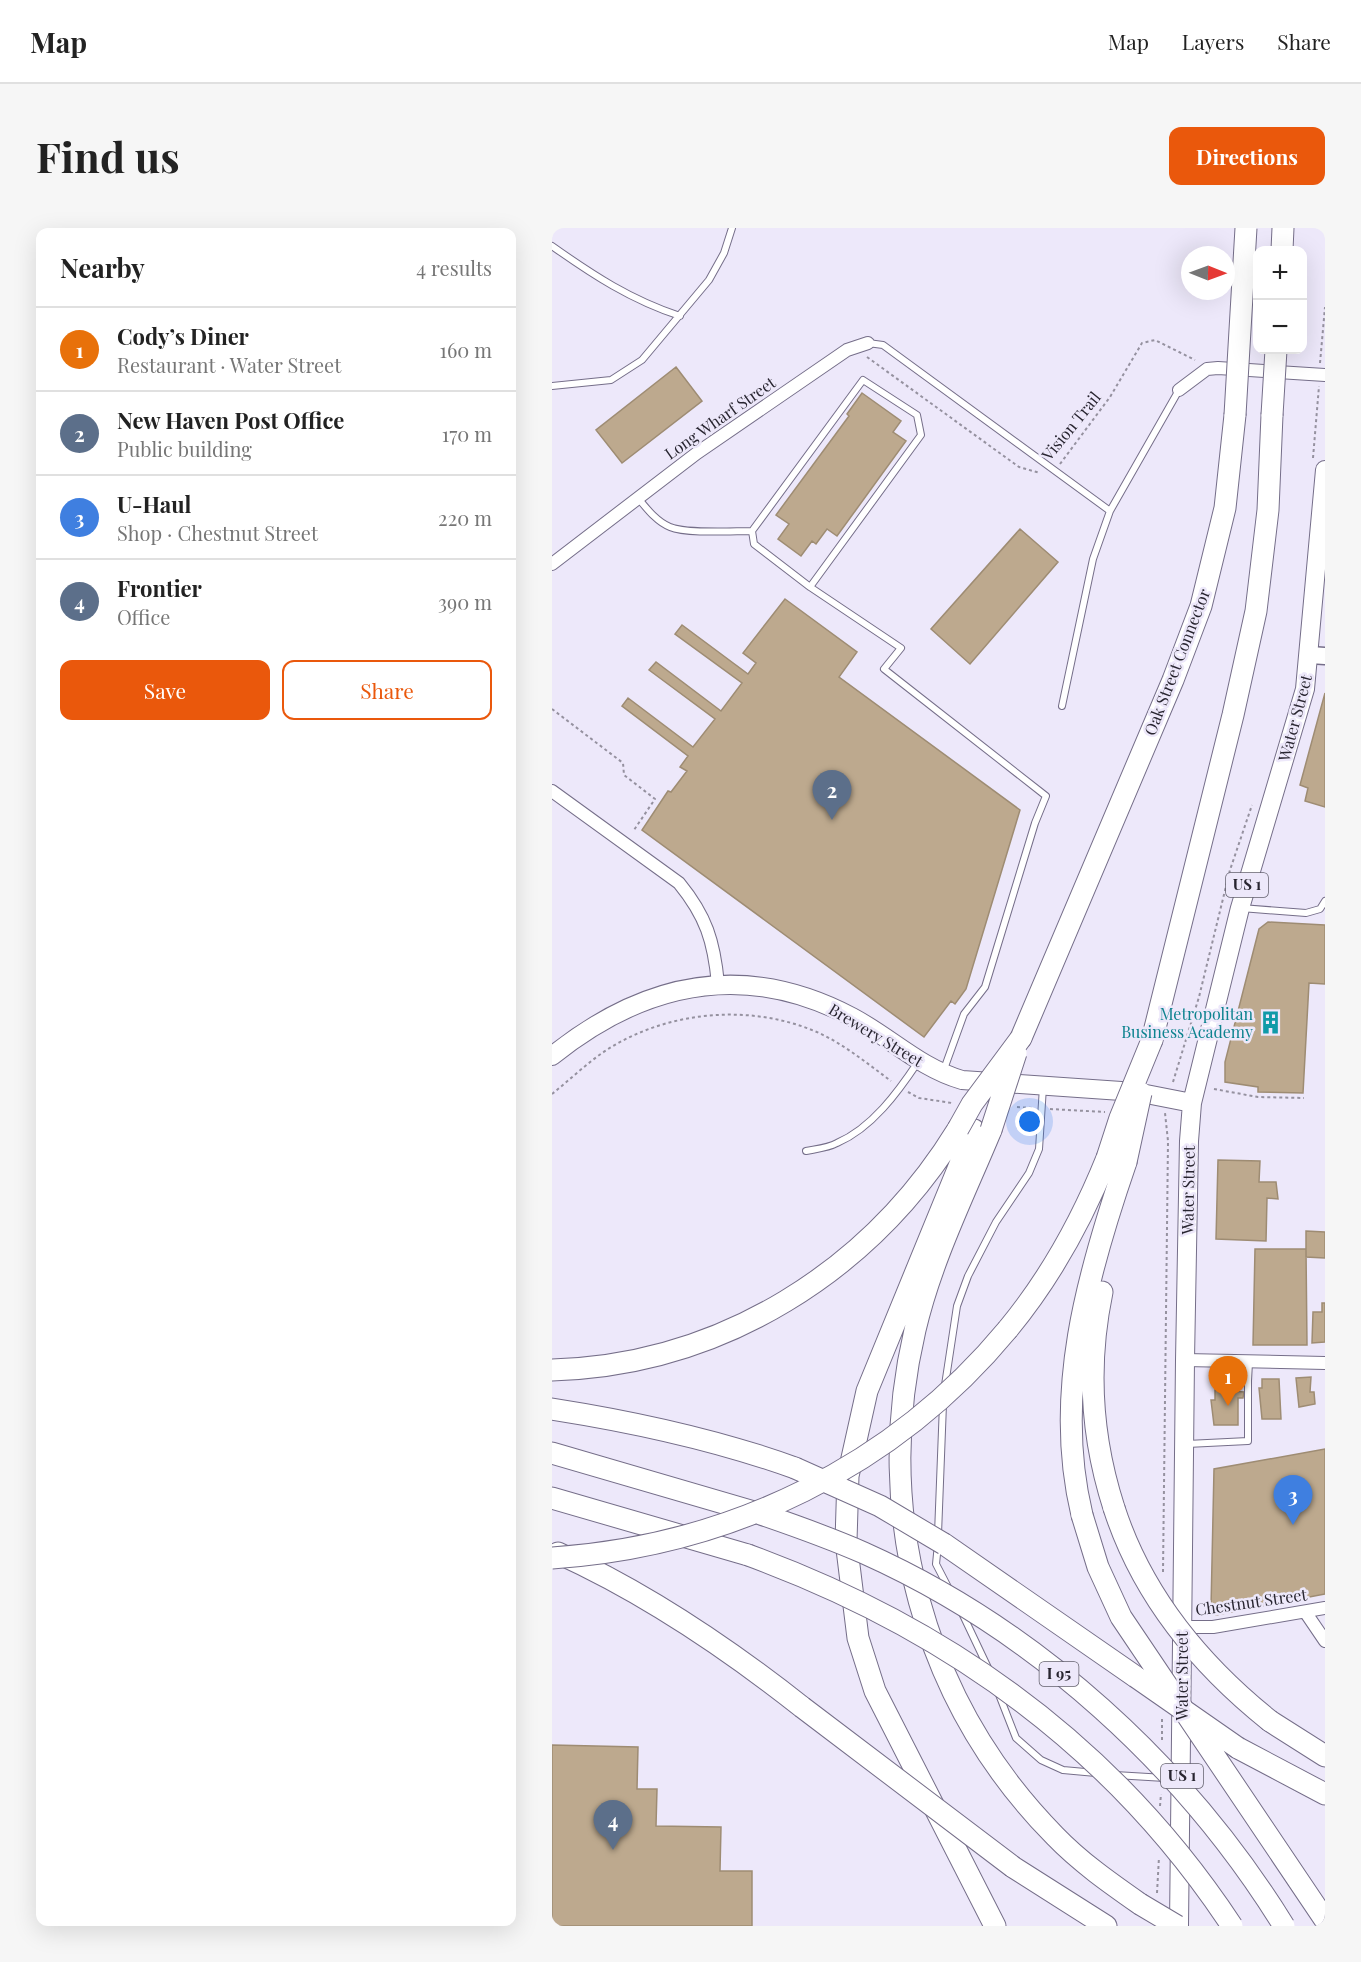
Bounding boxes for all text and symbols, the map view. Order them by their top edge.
text: Map [30,23,87,60]
text: Map [1108,27,1149,55]
text: Layers [1182,27,1244,55]
text: Share [1277,27,1331,55]
button: Directions [1169,127,1325,185]
text: Find us [36,128,180,184]
north arrow [1181,246,1235,300]
map controls [1253,246,1307,354]
button: + [1253,246,1307,300]
text: Nearby [60,250,145,285]
text: 4 results [416,254,492,281]
button: − [1253,300,1307,354]
text: Cody’s Diner [117,321,249,351]
text: 1 [76,336,83,363]
text: 160 m [440,336,492,363]
text: Restaurant · Water Street [117,351,341,378]
street label: Long Wharf Street [660,371,779,464]
street label: Vision Trail [1036,387,1105,465]
text: New Haven Post Office [117,405,344,435]
text: 2 [74,420,85,447]
text: 170 m [442,420,492,447]
text: Public building [117,435,252,462]
text: U-Haul [117,489,191,519]
text: 3 [75,504,84,531]
text: 220 m [438,504,492,531]
text: Shop · Chestnut Street [117,519,318,546]
text: Frontier [117,573,202,603]
street label: Oak Street Connector [1139,586,1214,738]
text: 4 [74,588,85,615]
text: 390 m [438,588,492,615]
text: Office [117,603,170,630]
button: Save [60,660,270,720]
button: Share [282,660,492,720]
street label: Water Street [1273,672,1316,765]
pin: 2 [812,770,852,820]
road number: US 1 [1226,873,1268,897]
street label: Brewery Street [825,998,928,1071]
place label: Metropolitan Business Academy [1121,1003,1253,1042]
building icon: Metropolitan Business Academy [1258,1010,1284,1036]
your location [1015,1107,1044,1136]
street label: Water Street [1176,1145,1199,1236]
pin: 1 [1208,1356,1248,1406]
pin: 3 [1274,1476,1312,1525]
street label: Chestnut Street [1194,1583,1308,1620]
street label: Water Street [1171,1631,1192,1722]
road number: I 95 [1040,1662,1078,1686]
road number: US 1 [1161,1764,1203,1788]
pin: 4 [594,1800,632,1850]

